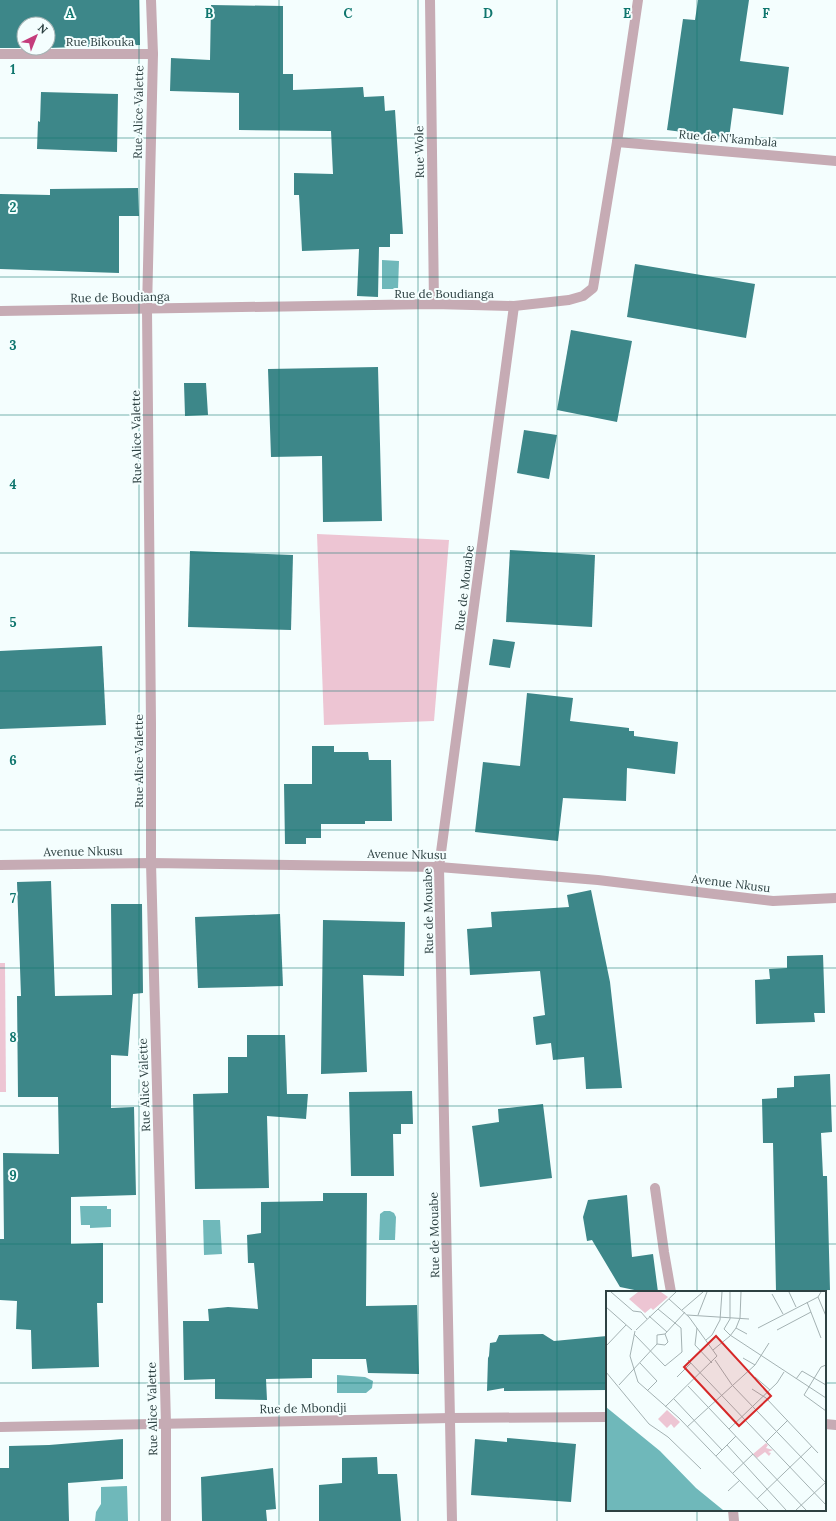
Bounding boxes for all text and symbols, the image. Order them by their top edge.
text: A [66,5,75,22]
text: B [205,5,214,22]
text: C [344,5,353,22]
text: D [483,5,493,22]
text: E [623,5,631,22]
text: F [762,5,770,22]
north arrow [16,16,56,56]
text: N [35,21,51,37]
street label: Rue Bikouka [66,34,134,49]
text: 1 [10,61,16,78]
street label: Rue Alice Valette [130,64,146,159]
street label: Rue Wole [411,125,427,178]
street label: Rue de N'kambala [678,126,778,150]
text: 2 [10,199,17,216]
street label: Rue de Boudianga [394,286,494,301]
street label: Rue de Boudianga [70,289,170,305]
text: 3 [9,337,17,354]
street label: Rue Alice Valette [128,389,144,484]
text: 4 [9,476,17,493]
street label: Rue de Mouabe [451,544,477,632]
text: 5 [9,614,17,631]
street label: Rue Alice Valette [131,714,146,808]
text: 6 [9,752,17,769]
street label: Avenue Nkusu [42,843,123,859]
street label: Avenue Nkusu [366,846,447,862]
street label: Rue de Mouabe [420,867,436,954]
street label: Avenue Nkusu [690,871,771,895]
text: 7 [10,890,16,907]
text: 8 [9,1029,17,1046]
street label: Rue Alice Valette [135,1037,153,1132]
text: 9 [9,1167,17,1184]
street label: Rue de Mouabe [426,1191,442,1278]
inset map [606,1291,826,1511]
street label: Rue Alice Valette [144,1361,160,1456]
street label: Rue de Mbondji [259,1400,347,1416]

